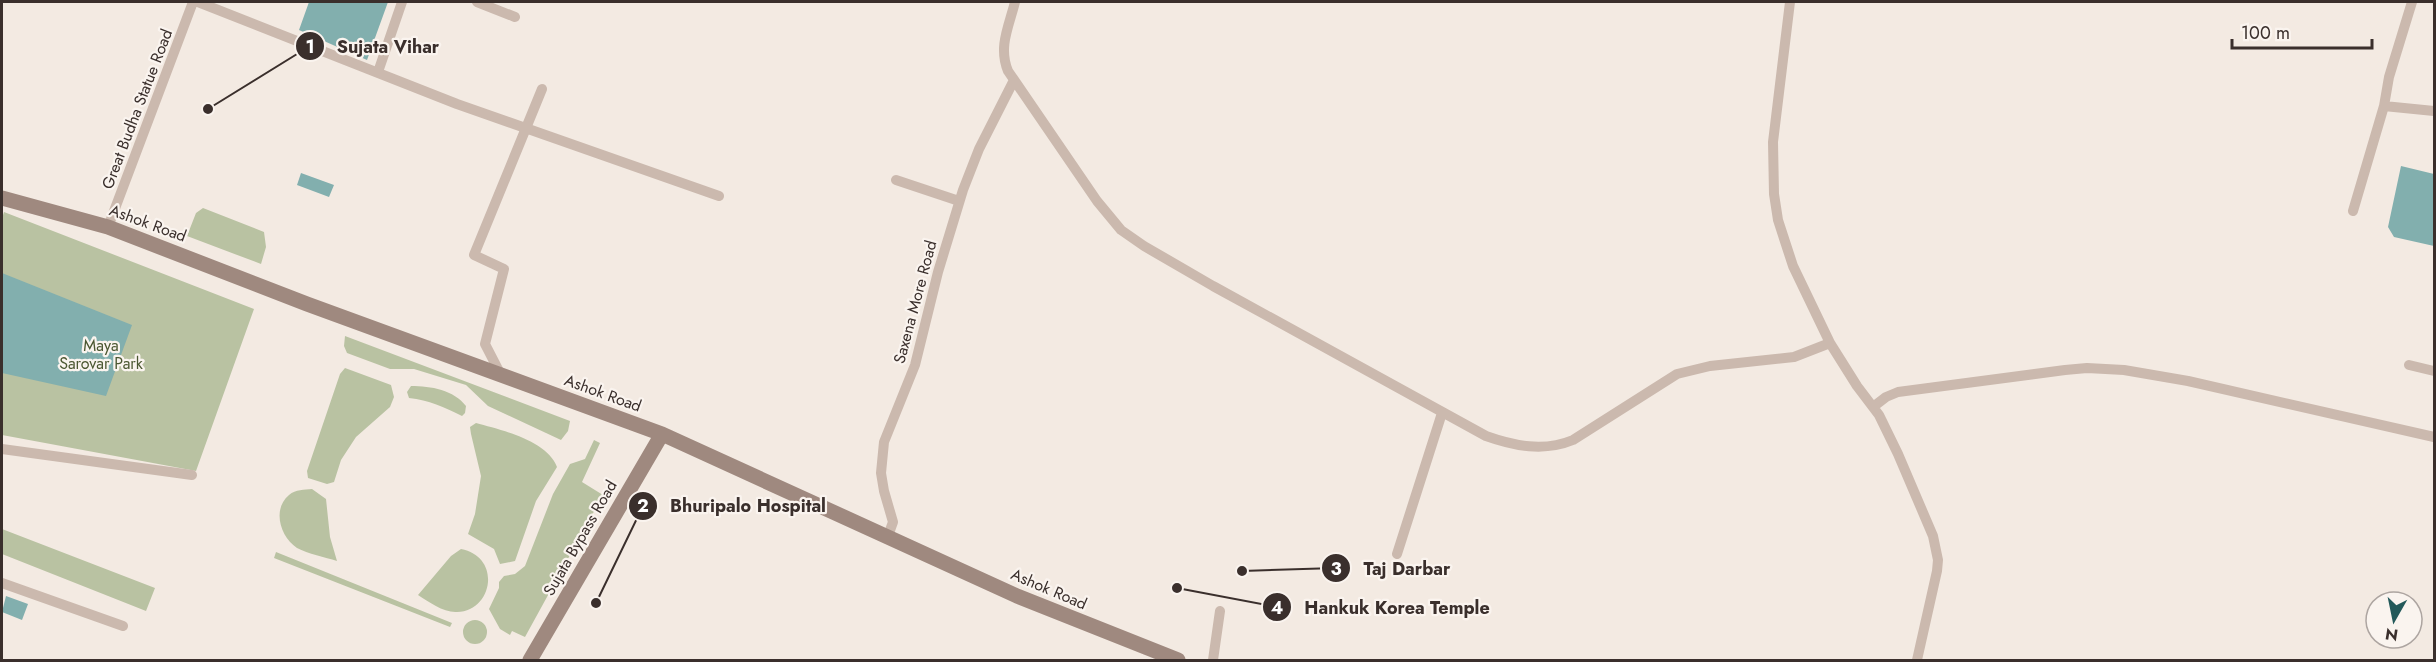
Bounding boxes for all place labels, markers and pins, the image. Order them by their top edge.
callout: Sujata Vihar [295,28,451,64]
callout: Bhuripalo Hospital [628,488,838,524]
callout: Taj Darbar [1321,550,1462,586]
callout: Hankuk Korea Temple [1262,589,1501,625]

